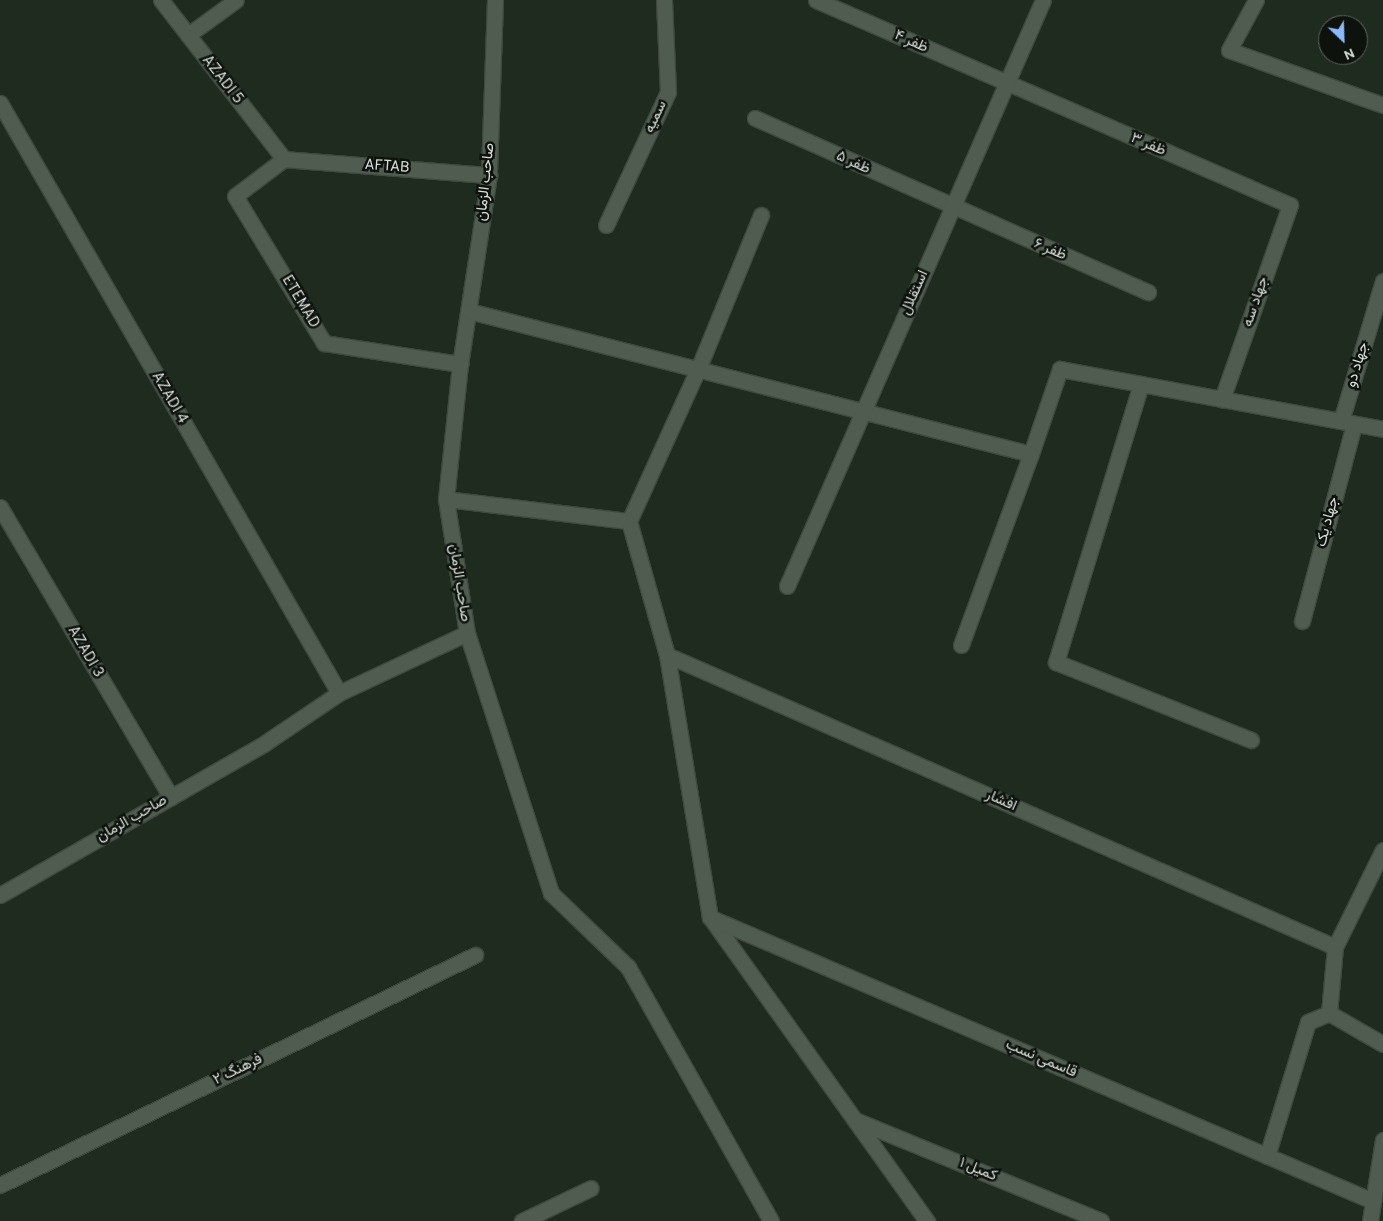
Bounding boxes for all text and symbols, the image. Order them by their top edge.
north arrow [1318,15,1368,65]
street label: ظفر ۴ [891,27,931,57]
text: N [1341,43,1357,63]
street label: AZADI 5 [197,52,247,108]
street label: سمیه [641,98,671,136]
street label: ظفر ۳ [1128,130,1168,160]
street label: صاحب الزمان [473,142,499,222]
street label: ظفر ۵ [833,147,873,179]
street label: AFTAB [364,156,410,178]
street label: ظفر ۶ [1031,235,1069,265]
street label: استقلال [897,268,933,318]
street label: ETEMAD [277,272,323,332]
street label: جهاد سه [1239,275,1273,329]
street label: جهاد دو [1343,340,1373,390]
street label: AZADI 4 [147,369,191,427]
street label: جهاد یک [1313,495,1343,549]
street label: صاحب الزمان [444,543,474,623]
street label: AZADI 3 [63,623,107,681]
street label: افشار [983,786,1019,816]
street label: صاحب الزمان [94,792,170,846]
street label: قاسمی نسب [1003,1036,1079,1082]
street label: فرهنگ ۲ [210,1050,266,1090]
street label: کمیل ۱ [956,1154,1000,1186]

